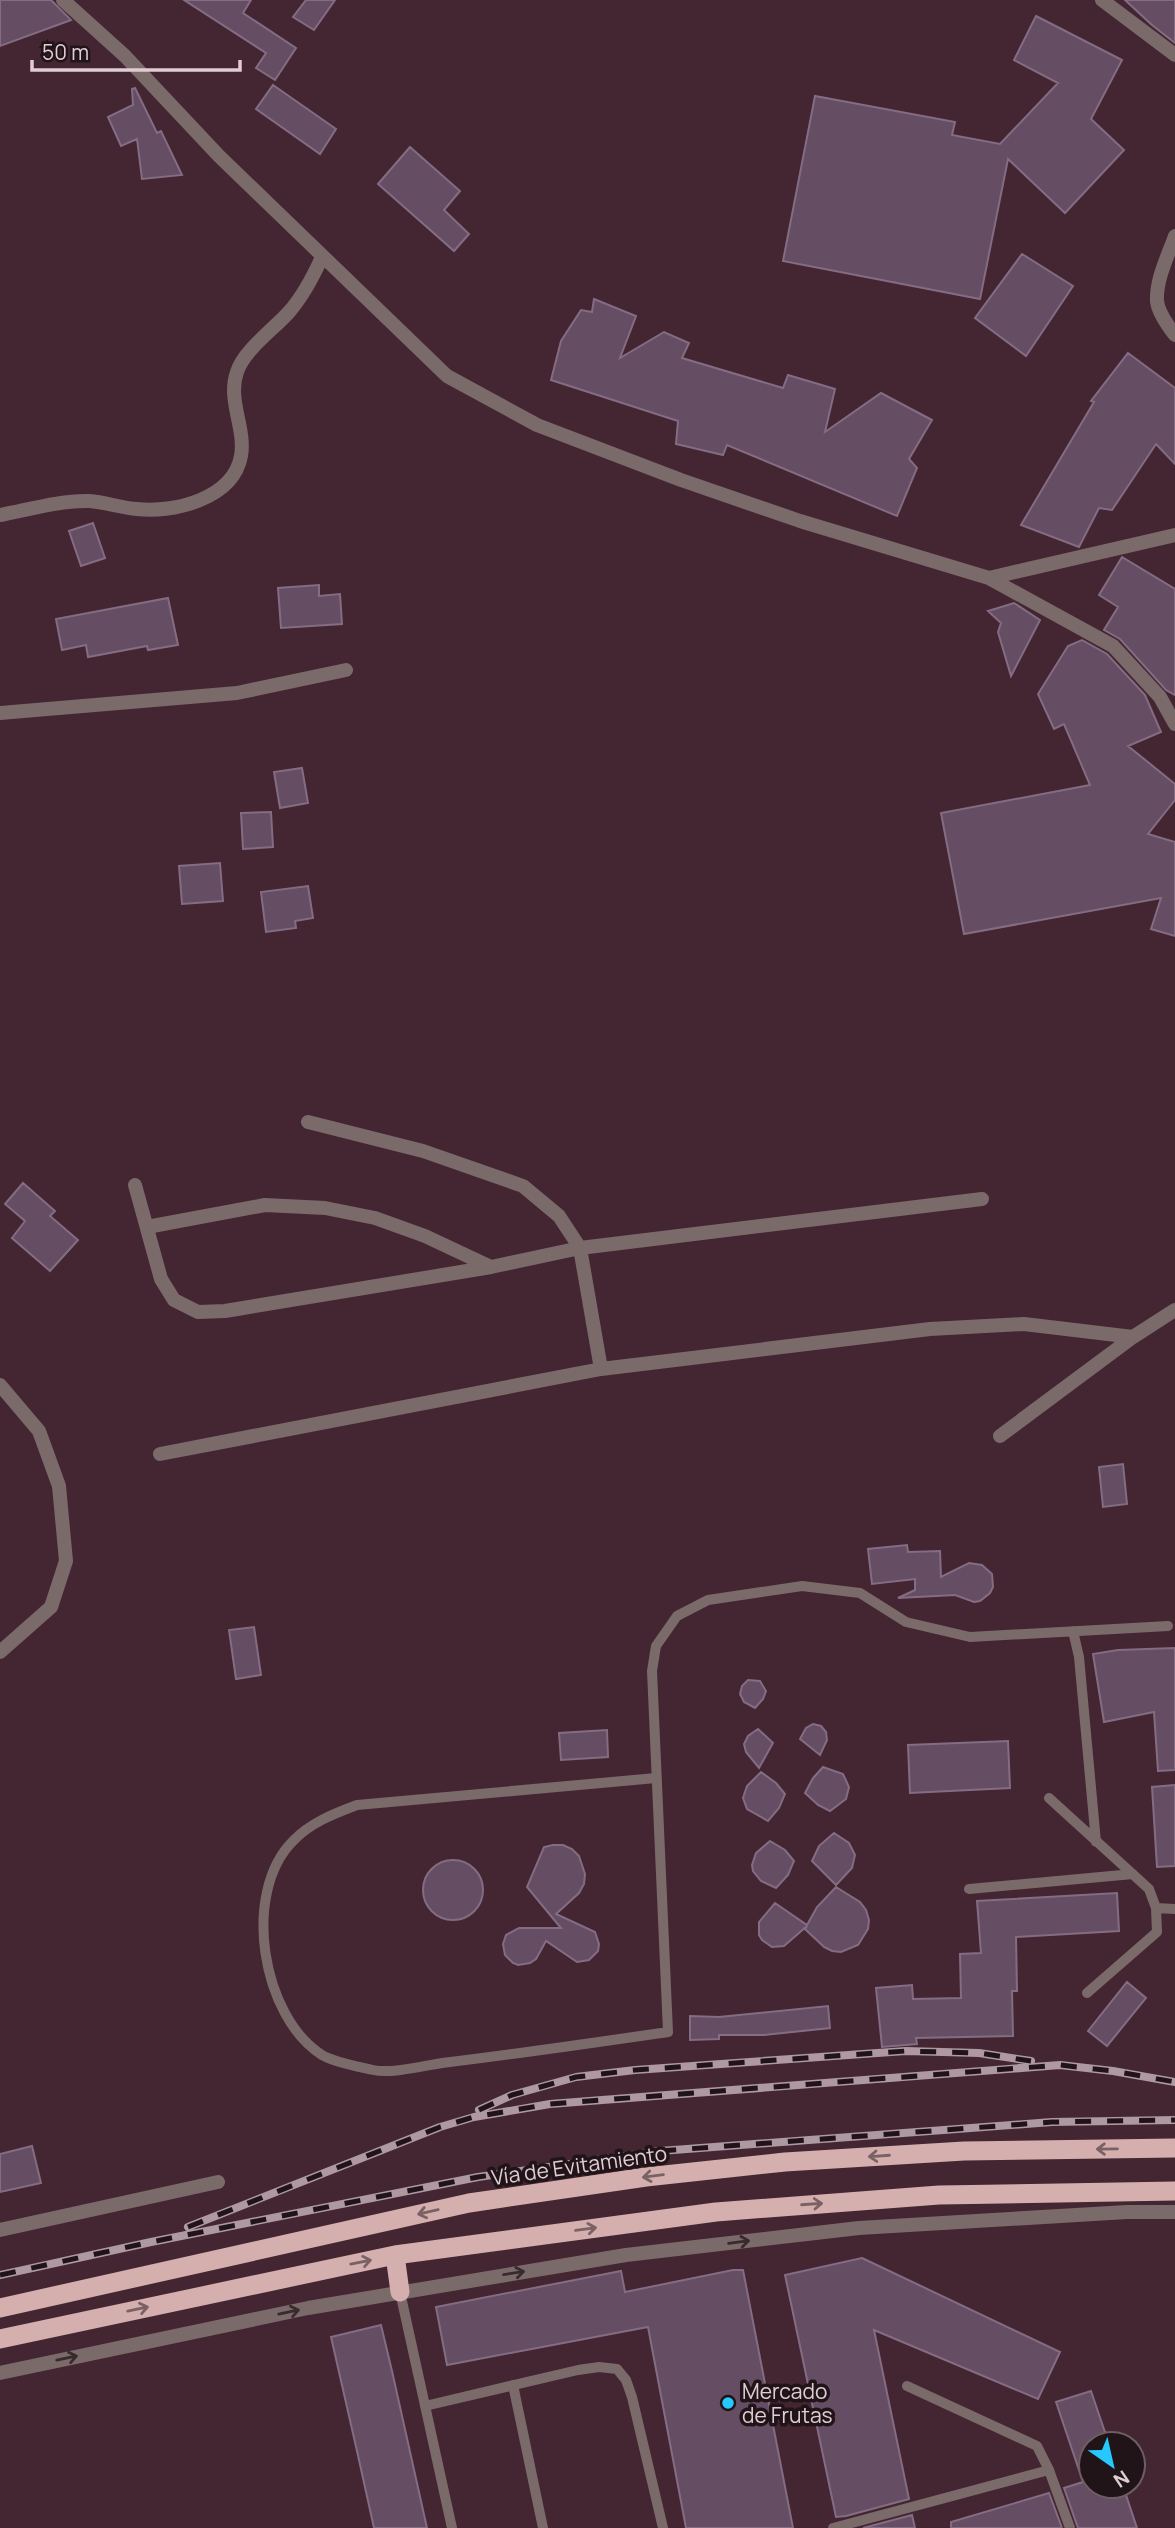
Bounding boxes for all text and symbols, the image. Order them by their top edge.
scale bar [32,28,240,72]
text: 50 m [42,38,89,66]
street label: Vía de Evitamiento [489,2139,669,2191]
one-way arrow [1096,2142,1119,2156]
one-way arrow [869,2150,891,2163]
one-way arrow [642,2170,665,2183]
one-way arrow [800,2198,823,2211]
one-way arrow [417,2206,440,2220]
one-way arrow [574,2223,597,2236]
one-way arrow [727,2235,750,2248]
one-way arrow [349,2255,372,2269]
one-way arrow [502,2266,525,2279]
one-way arrow [127,2301,149,2314]
one-way arrow [277,2304,300,2318]
one-way arrow [55,2351,78,2365]
place label: Mercado de Frutas [742,2377,833,2429]
marker: Mercado de Frutas [720,2395,736,2411]
north arrow [1077,2430,1147,2500]
text: N [1109,2464,1134,2494]

